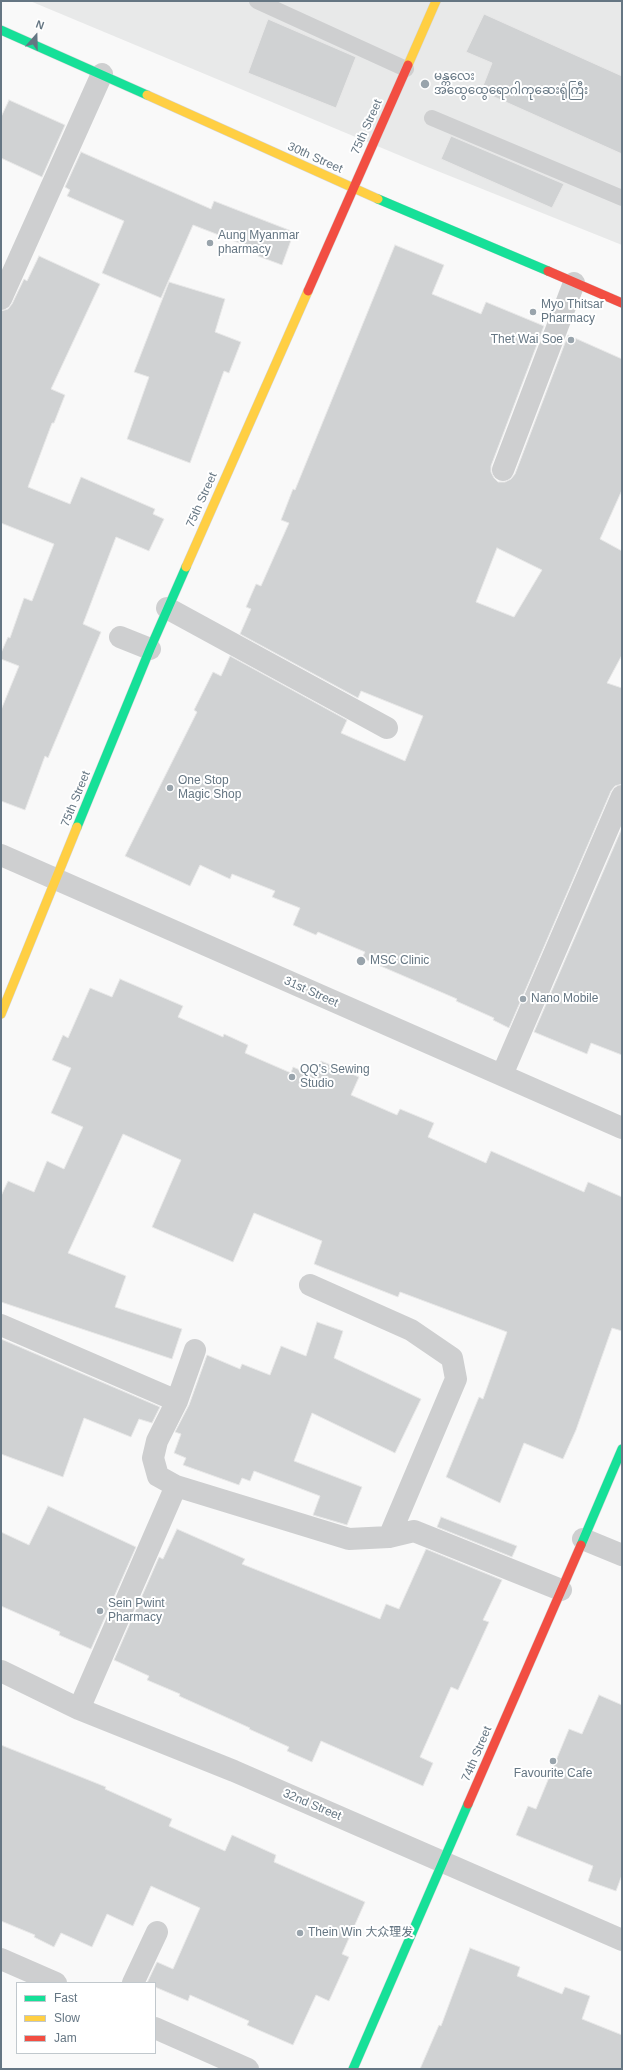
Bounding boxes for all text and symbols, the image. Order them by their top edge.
north arrow [16,16,56,56]
text: N [34,18,46,32]
place label: မန္တလေး အထွေထွေရောဂါကုဆေးရုံကြီး [434,70,588,98]
marker: မန္တလေး အထွေထွေရောဂါကုဆေးရုံကြီး [419,78,431,90]
street label: 75th Street [348,97,386,157]
street label: 30th Street [285,139,345,177]
place label: Aung Myanmar pharmacy [218,229,299,257]
marker: Aung Myanmar pharmacy [205,238,215,248]
place label: Myo Thitsar Pharmacy [541,298,604,326]
marker: Myo Thitsar Pharmacy [528,307,538,317]
place label: Thet Wai Soe [491,333,563,347]
marker: Thet Wai Soe [566,335,576,345]
street label: 75th Street [183,470,221,530]
street label: 75th Street [58,769,94,829]
place label: One Stop Magic Shop [178,774,241,802]
marker: One Stop Magic Shop [165,783,175,793]
place label: MSC Clinic [370,954,429,968]
marker: MSC Clinic [355,955,367,967]
street label: 31st Street [282,974,340,1010]
place label: Nano Mobile [531,992,598,1006]
marker: Nano Mobile [518,994,528,1004]
place label: QQ's Sewing Studio [300,1063,370,1091]
marker: QQ's Sewing Studio [287,1072,297,1082]
place label: Sein Pwint Pharmacy [108,1597,165,1625]
marker: Sein Pwint Pharmacy [95,1606,105,1616]
street label: 74th Street [459,1724,495,1784]
marker: Favourite Cafe [548,1756,558,1766]
place label: Favourite Cafe [514,1767,592,1781]
street label: 32nd Street [281,1786,343,1824]
place label: Thein Win 大众理发 [308,1926,413,1940]
marker: Thein Win 大众理发 [295,1928,305,1938]
legend [16,1982,156,2054]
text: Fast [54,1991,77,2005]
text: Slow [54,2011,80,2025]
text: Jam [54,2031,77,2045]

